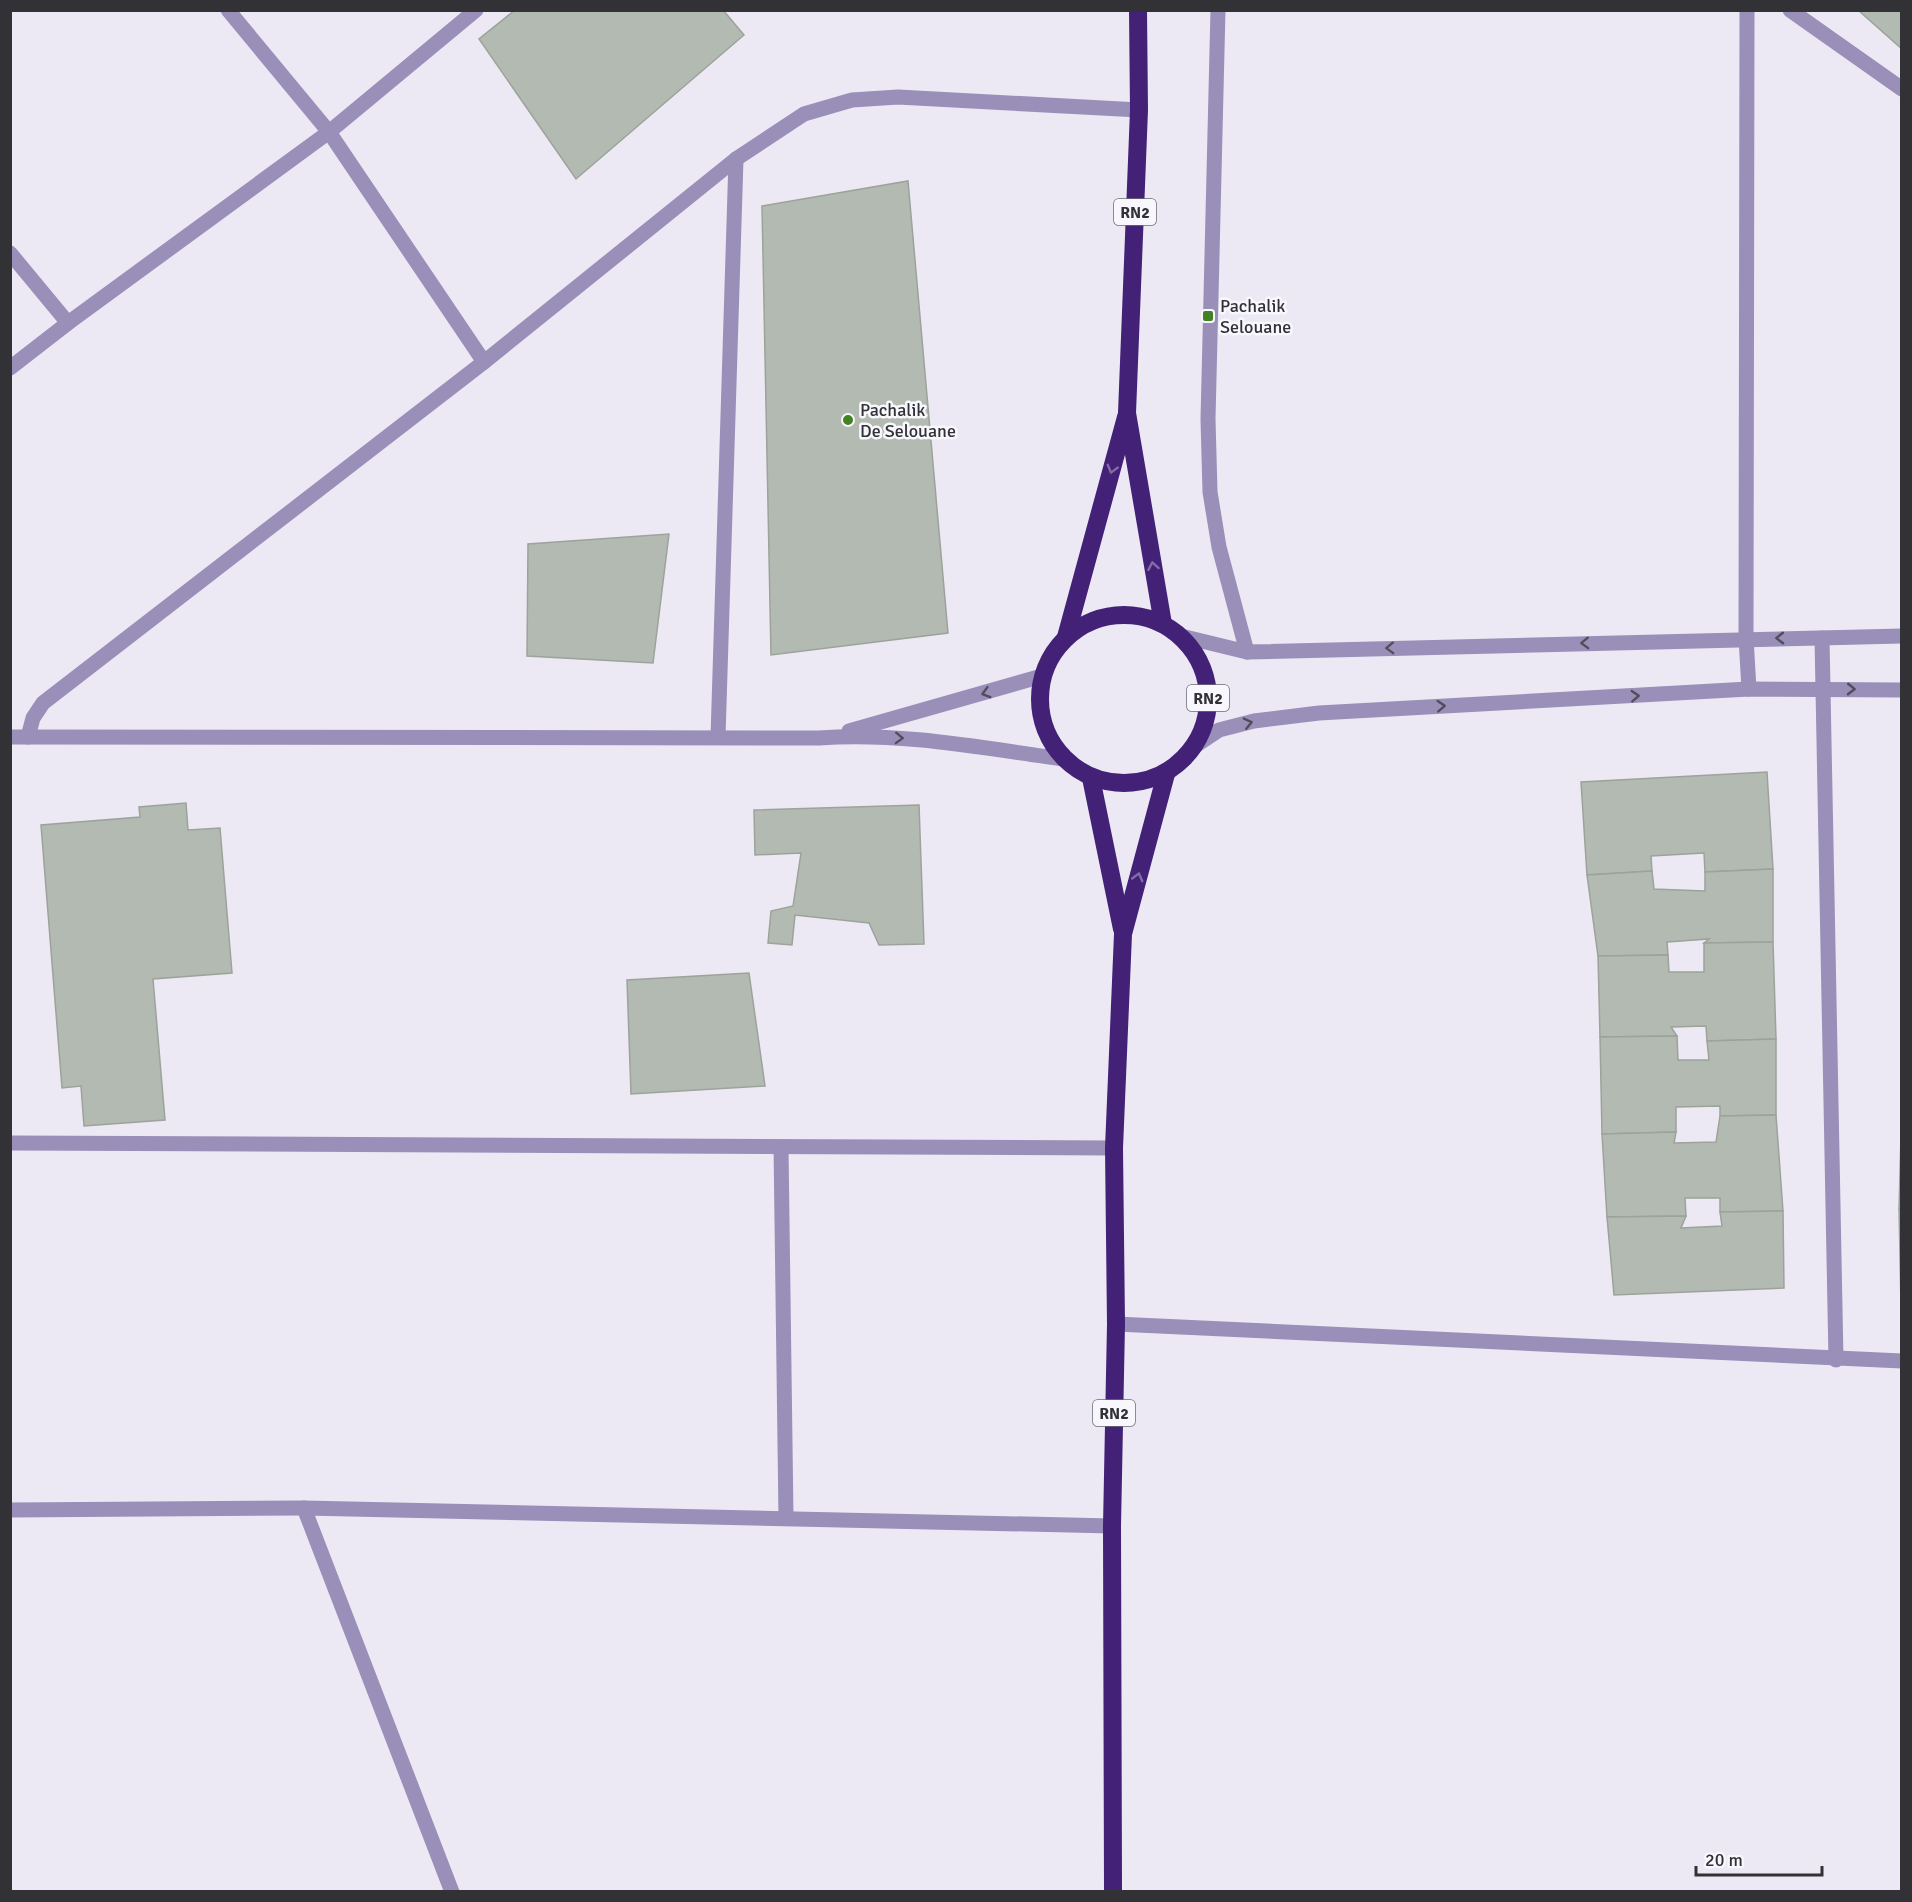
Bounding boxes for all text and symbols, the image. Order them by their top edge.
road number: RN2 [1114,199,1156,225]
place label: Pachalik Selouane [1220,295,1291,338]
marker: Pachalik Selouane [1201,309,1215,323]
place label: Pachalik De Selouane [860,399,956,442]
marker: Pachalik De Selouane [841,413,855,427]
one-way arrow [1107,463,1119,474]
one-way arrow [1147,562,1160,572]
one-way arrow [1776,632,1785,644]
one-way arrow [1581,636,1590,649]
one-way arrow [1386,642,1395,654]
one-way arrow [1847,683,1856,696]
road number: RN2 [1187,685,1229,711]
one-way arrow [981,686,992,698]
one-way arrow [1631,689,1640,702]
one-way arrow [1436,700,1445,713]
one-way arrow [1243,717,1253,730]
one-way arrow [894,731,903,744]
one-way arrow [1131,872,1144,882]
road number: RN2 [1093,1400,1135,1426]
scale bar [1696,1839,1822,1877]
text: 20 m [1705,1849,1743,1871]

